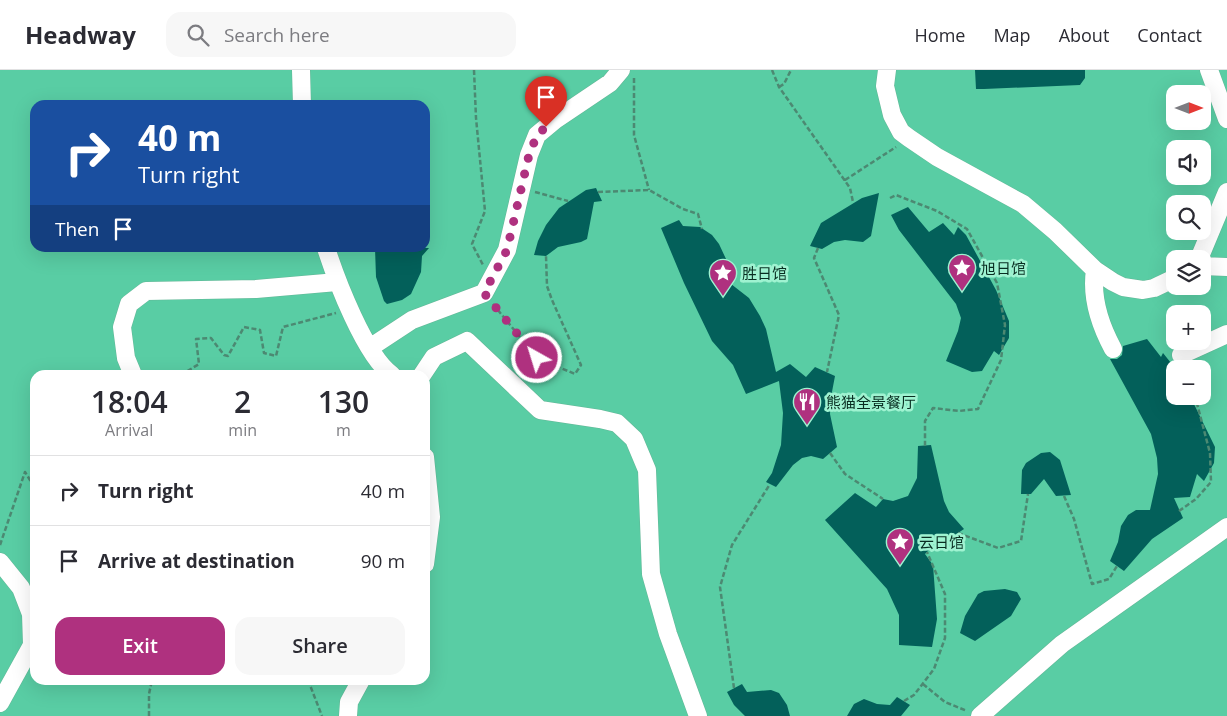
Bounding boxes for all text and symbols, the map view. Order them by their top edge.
search box [166,12,516,57]
text: Headway [25,18,136,51]
icon: search [184,21,212,49]
text: Search here [224,22,330,48]
text: Home [915,23,965,47]
text: Map [993,23,1031,47]
text: About [1059,23,1109,47]
text: Contact [1137,23,1202,47]
pin [525,76,567,127]
icon: arrive [532,83,560,111]
north arrow [1166,85,1211,130]
map controls [1166,85,1211,405]
text: 40 m [138,114,221,161]
icon: right [55,120,120,185]
button: sound [1166,140,1211,185]
text: Turn right [138,159,240,189]
button: search [1166,195,1211,240]
icon: arrive [109,215,137,243]
text: Then [55,216,99,242]
button: layers [1166,250,1211,295]
place icon: 旭日馆 [947,253,977,292]
place icon: 胜日馆 [708,258,738,297]
place label: 旭日馆 [981,258,1026,278]
place label: 胜日馆 [742,263,787,283]
button: + [1166,305,1211,350]
position arrow [510,331,562,383]
button: − [1166,360,1211,405]
text: 18:04 [91,381,168,422]
text: 2 [234,381,251,422]
text: 130 [318,381,369,422]
restaurant icon: 熊猫全景餐厅 [792,387,822,426]
place label: 熊猫全景餐厅 [826,392,916,412]
text: Arrival [105,419,153,441]
text: min [228,419,257,441]
text: m [336,419,351,441]
icon: right [55,477,83,505]
text: Turn right [98,478,193,504]
text: 40 m [361,478,405,504]
place icon: 云日馆 [885,527,915,566]
place label: 云日馆 [919,532,964,552]
icon: arrive [55,547,83,575]
text: Arrive at destination [98,548,295,574]
text: 90 m [361,548,405,574]
button: Exit [55,617,225,675]
button: Share [235,617,405,675]

